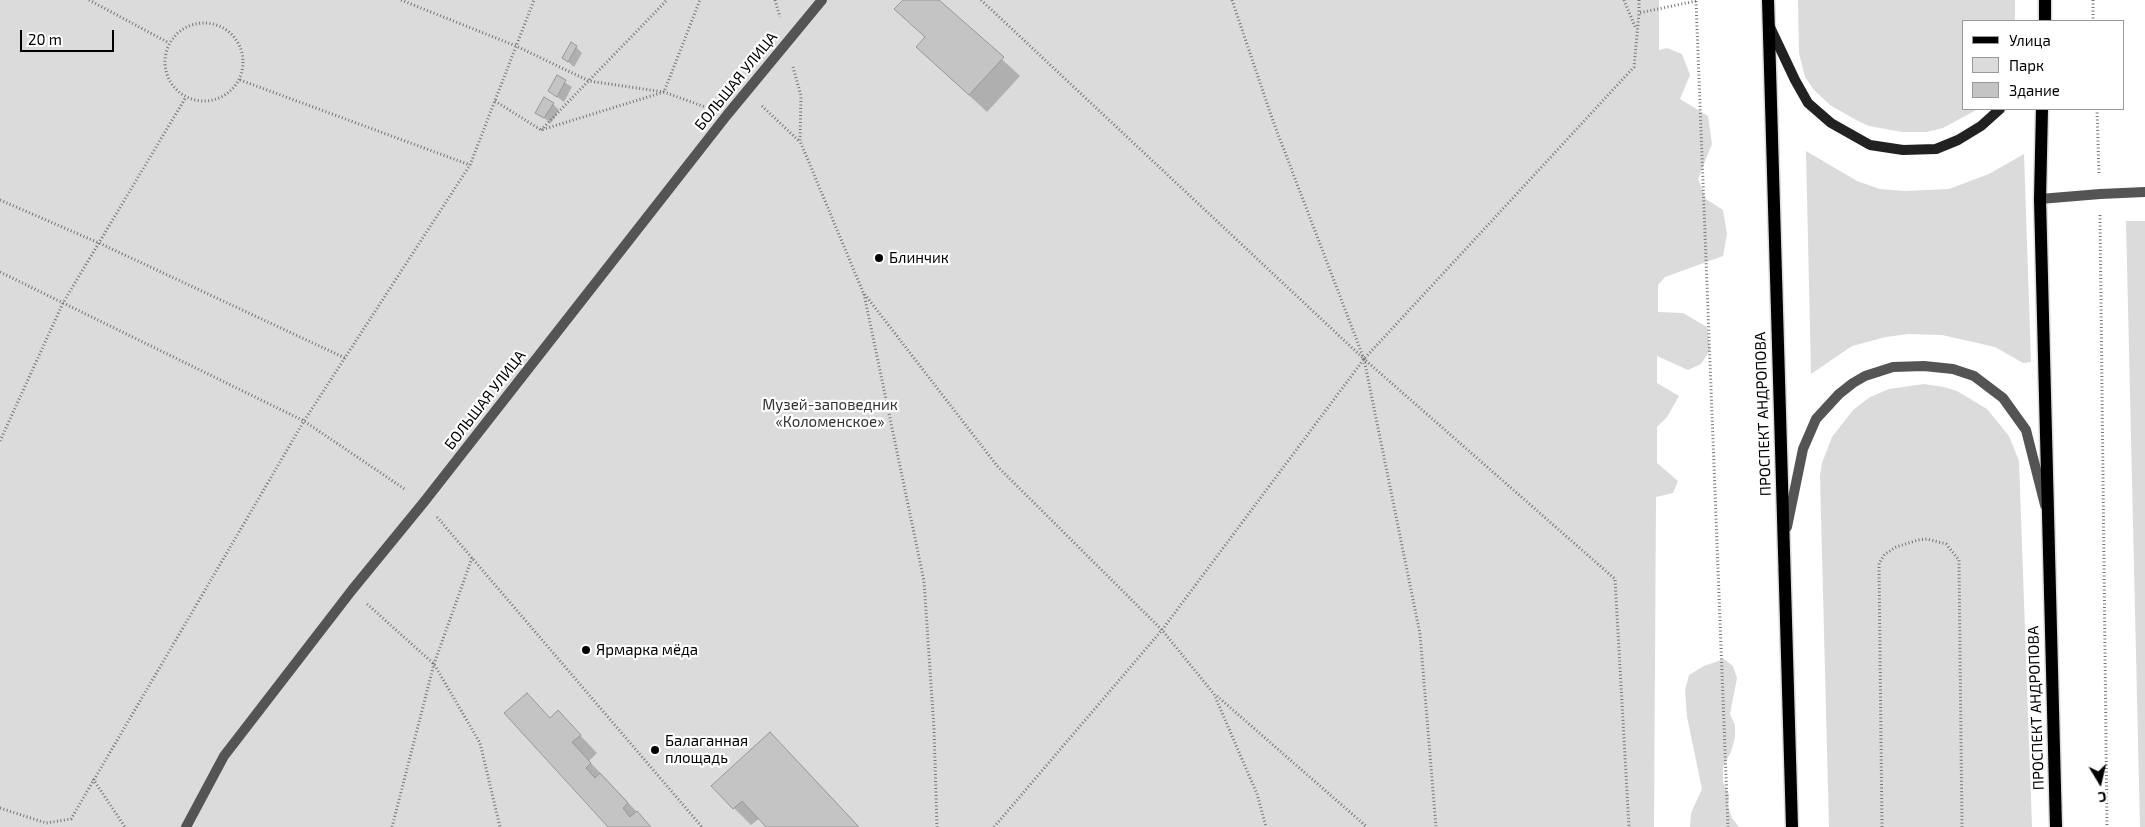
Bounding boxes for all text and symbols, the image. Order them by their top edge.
scale bar [22,20,116,52]
legend [1962,20,2125,110]
street label: БОЛЬШАЯ УЛИЦА [691,28,781,134]
text: 20 m [28,30,62,48]
text: Улица [2009,31,2051,49]
text: Парк [2009,56,2044,74]
text: Здание [2009,81,2060,99]
place label: Блинчик [889,249,949,267]
marker: Блинчик [873,252,885,264]
street label: ПРОСПЕКТ АНДРОПОВА [1751,332,1775,496]
street label: БОЛЬШАЯ УЛИЦА [441,347,529,453]
park label: Музей-заповедник «Коломенское» [762,396,898,431]
street label: ПРОСПЕКТ АНДРОПОВА [2024,626,2048,790]
place label: Ярмарка мёда [596,641,698,659]
marker: Ярмарка мёда [580,644,592,656]
place label: Балаганная площадь [665,732,748,767]
marker: Балаганная площадь [649,744,661,756]
north arrow [2075,757,2125,807]
text: С [2097,788,2108,806]

